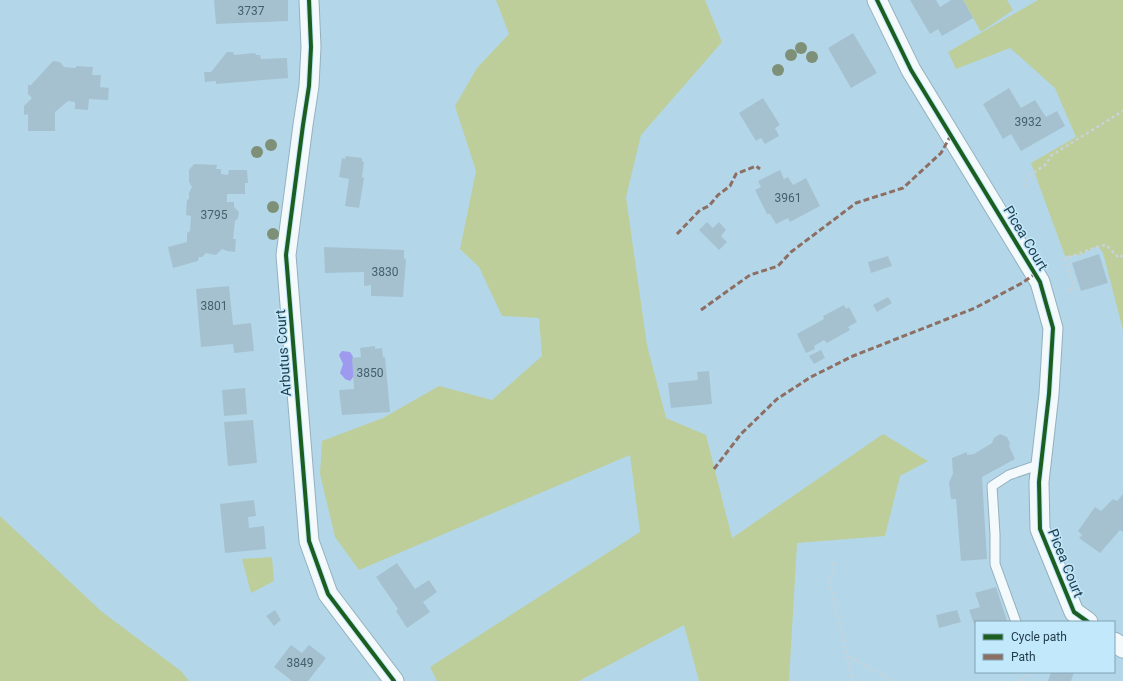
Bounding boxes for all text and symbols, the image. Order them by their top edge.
house number: 3737 [238,4,265,18]
house number: 3932 [1015,115,1042,129]
house number: 3961 [775,191,801,205]
street label: Picea Court [1000,203,1052,274]
house number: 3795 [201,208,228,222]
house number: 3830 [372,265,399,279]
house number: 3801 [201,299,227,313]
street label: Arbutus Court [272,309,294,397]
house number: 3850 [357,366,384,380]
street label: Picea Court [1045,526,1087,600]
legend [975,621,1115,673]
text: Cycle path [1011,630,1067,644]
text: Path [1011,650,1036,664]
house number: 3849 [287,656,313,670]

